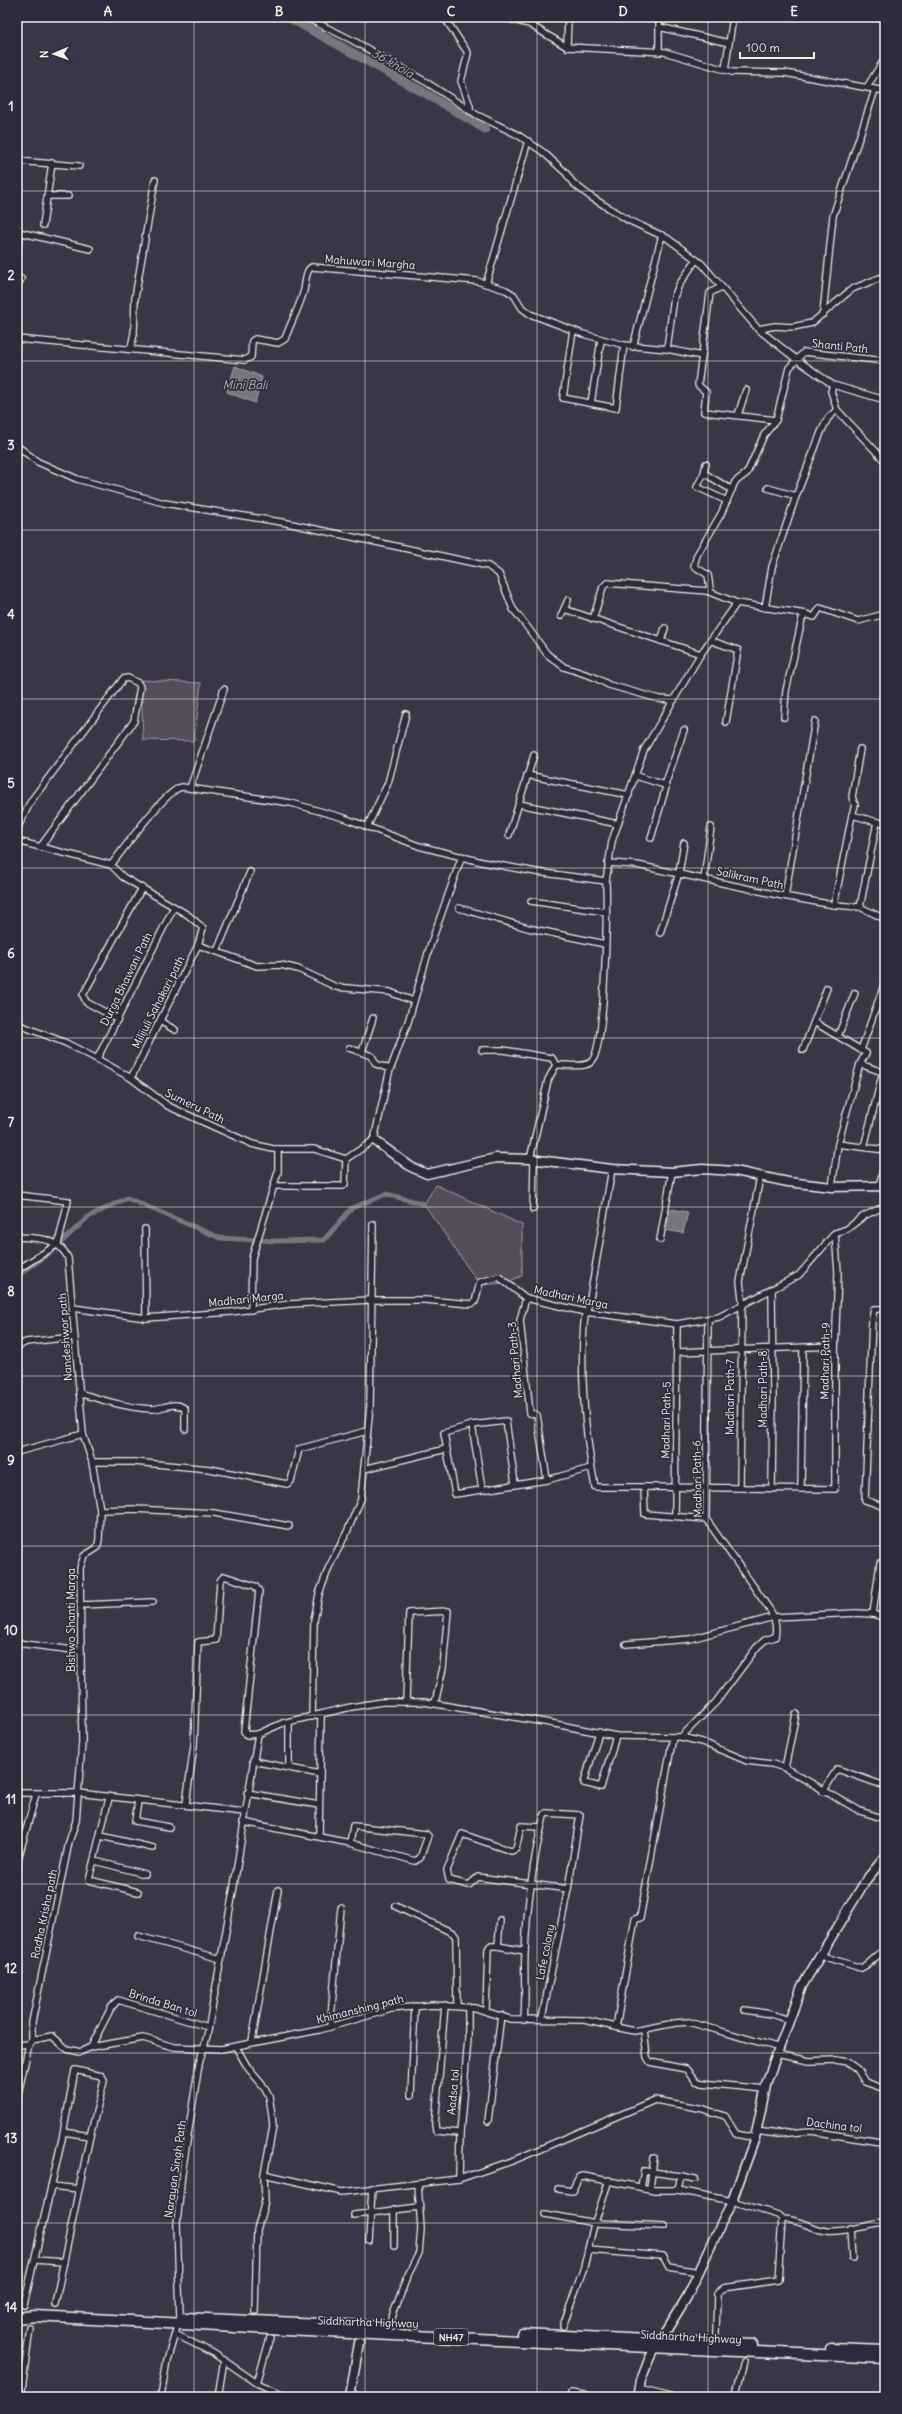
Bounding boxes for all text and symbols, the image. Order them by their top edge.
text: A [104,3,113,20]
text: B [275,3,284,20]
text: C [447,3,456,20]
text: D [618,3,628,20]
text: E [790,3,798,20]
north arrow [34,34,74,74]
scale bar [740,34,814,60]
text: 100 m [746,40,780,55]
water label: 36 khola [369,45,418,82]
text: N [37,50,51,58]
text: 1 [8,98,14,115]
street label: Mahuwari Margha [324,252,416,272]
text: 2 [7,267,15,284]
street label: Shanti Path [811,336,869,356]
water label: Mini Bali [223,377,269,392]
text: 3 [7,437,15,454]
text: 4 [7,606,15,623]
text: 5 [7,775,15,792]
street label: Salikram Path [715,864,785,892]
street label: Durga Bhawani Path [97,930,155,1028]
text: 6 [7,945,15,962]
street label: Milijuli Sahakari path [129,954,187,1050]
street label: Sumeru Path [163,1086,227,1126]
text: 7 [8,1114,15,1131]
street label: Madhari Marga [533,1282,609,1312]
text: 8 [7,1283,15,1300]
street label: Madhari Marga [208,1288,284,1310]
street label: Nandeshwor path [55,1292,75,1382]
street label: Madhari Path-3 [505,1321,525,1399]
street label: Madhari Path-9 [817,1322,833,1400]
street label: Madhari Path-8 [756,1350,770,1428]
street label: Madhari Path-7 [723,1358,737,1435]
street label: Madhari Path-5 [658,1381,674,1459]
street label: Madhari Path-6 [689,1440,705,1518]
text: 9 [7,1452,15,1469]
street label: Bishwo Shanti Marga [64,1568,78,1672]
text: 10 [4,1622,18,1639]
text: 11 [6,1791,16,1808]
street label: Radha Krisha path [28,1868,60,1960]
street label: Lafe colony [533,1923,557,1981]
text: 12 [5,1960,17,1977]
street label: Brinda Ban tol [127,1986,199,2020]
street label: Khimanshing path [315,1991,405,2027]
street label: Aadsa tol [444,2068,462,2116]
street label: Dachina tol [805,2115,863,2135]
street label: Narayan Singh Path [161,2119,189,2219]
text: 13 [5,2130,17,2147]
text: 14 [5,2299,18,2316]
street label: Siddhartha Highway [317,2313,419,2331]
street label: Siddhartha Highway [640,2327,742,2347]
road number: NH47 [434,2329,468,2345]

